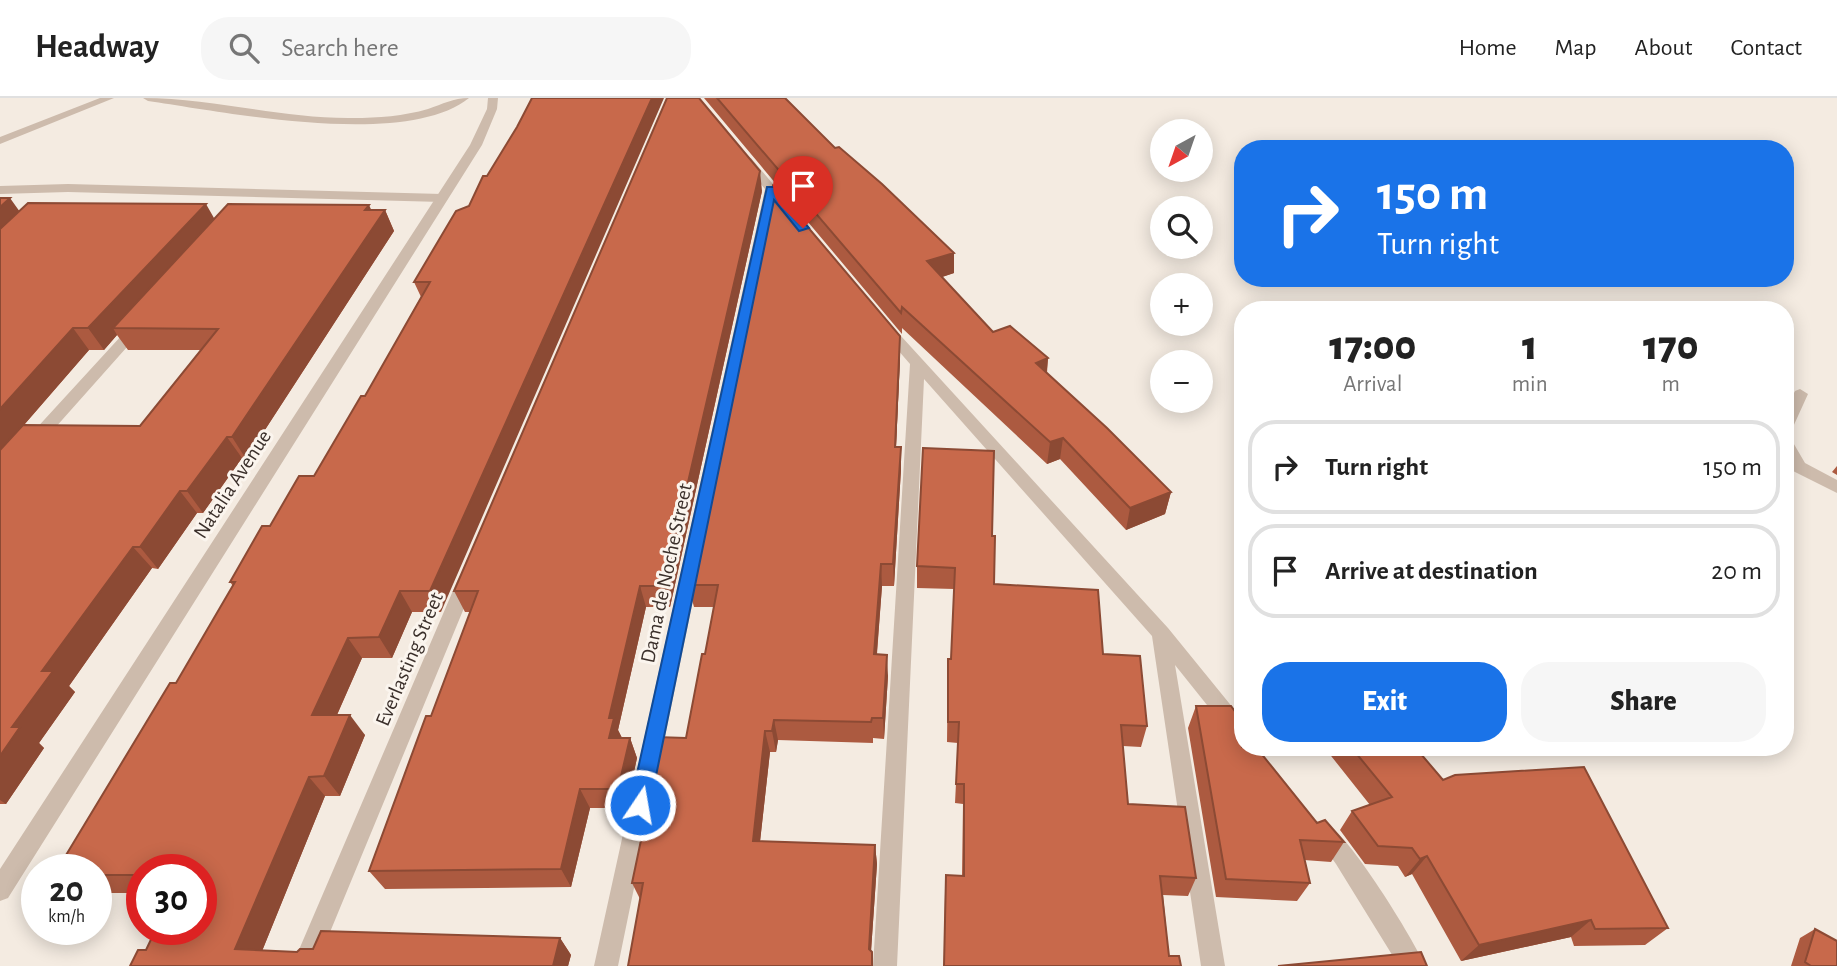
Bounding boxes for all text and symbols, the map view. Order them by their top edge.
search box [201,17,691,80]
icon: search [225,29,263,67]
text: Headway [35,31,159,64]
text: Search here [281,35,399,61]
text: Home [1459,36,1517,60]
text: Map [1555,36,1597,60]
text: About [1635,36,1692,60]
text: Contact [1730,36,1802,60]
north arrow [1150,119,1213,182]
map controls [1150,119,1213,413]
pin [773,156,833,228]
icon: arrive [784,167,822,205]
icon: right [1262,168,1353,259]
text: 150 m [1377,170,1488,219]
button: search [1150,196,1213,259]
text: Turn right [1377,228,1499,260]
button: + [1150,273,1213,336]
text: 17:00 [1329,325,1416,367]
text: 1 [1522,325,1537,367]
text: 170 [1643,325,1699,367]
button: − [1150,350,1213,413]
text: Arrival [1343,373,1402,396]
text: min [1512,373,1548,396]
text: m [1662,373,1680,396]
street label: Natalia Avenue [190,426,275,542]
icon: right [1266,448,1304,486]
text: Turn right [1325,454,1428,480]
text: 150 m [1703,454,1762,480]
street label: Dama de Noche Street [637,481,696,665]
icon: arrive [1266,552,1304,590]
text: Arrive at destination [1325,558,1538,584]
text: 20 m [1711,558,1762,584]
street label: Everlasting Street [372,589,447,729]
button: Exit [1262,662,1507,742]
button: Share [1521,662,1766,742]
position arrow [603,768,677,842]
speed limit sign: 30 [126,854,217,945]
text: 20 [49,873,84,908]
text: km/h [48,908,85,926]

